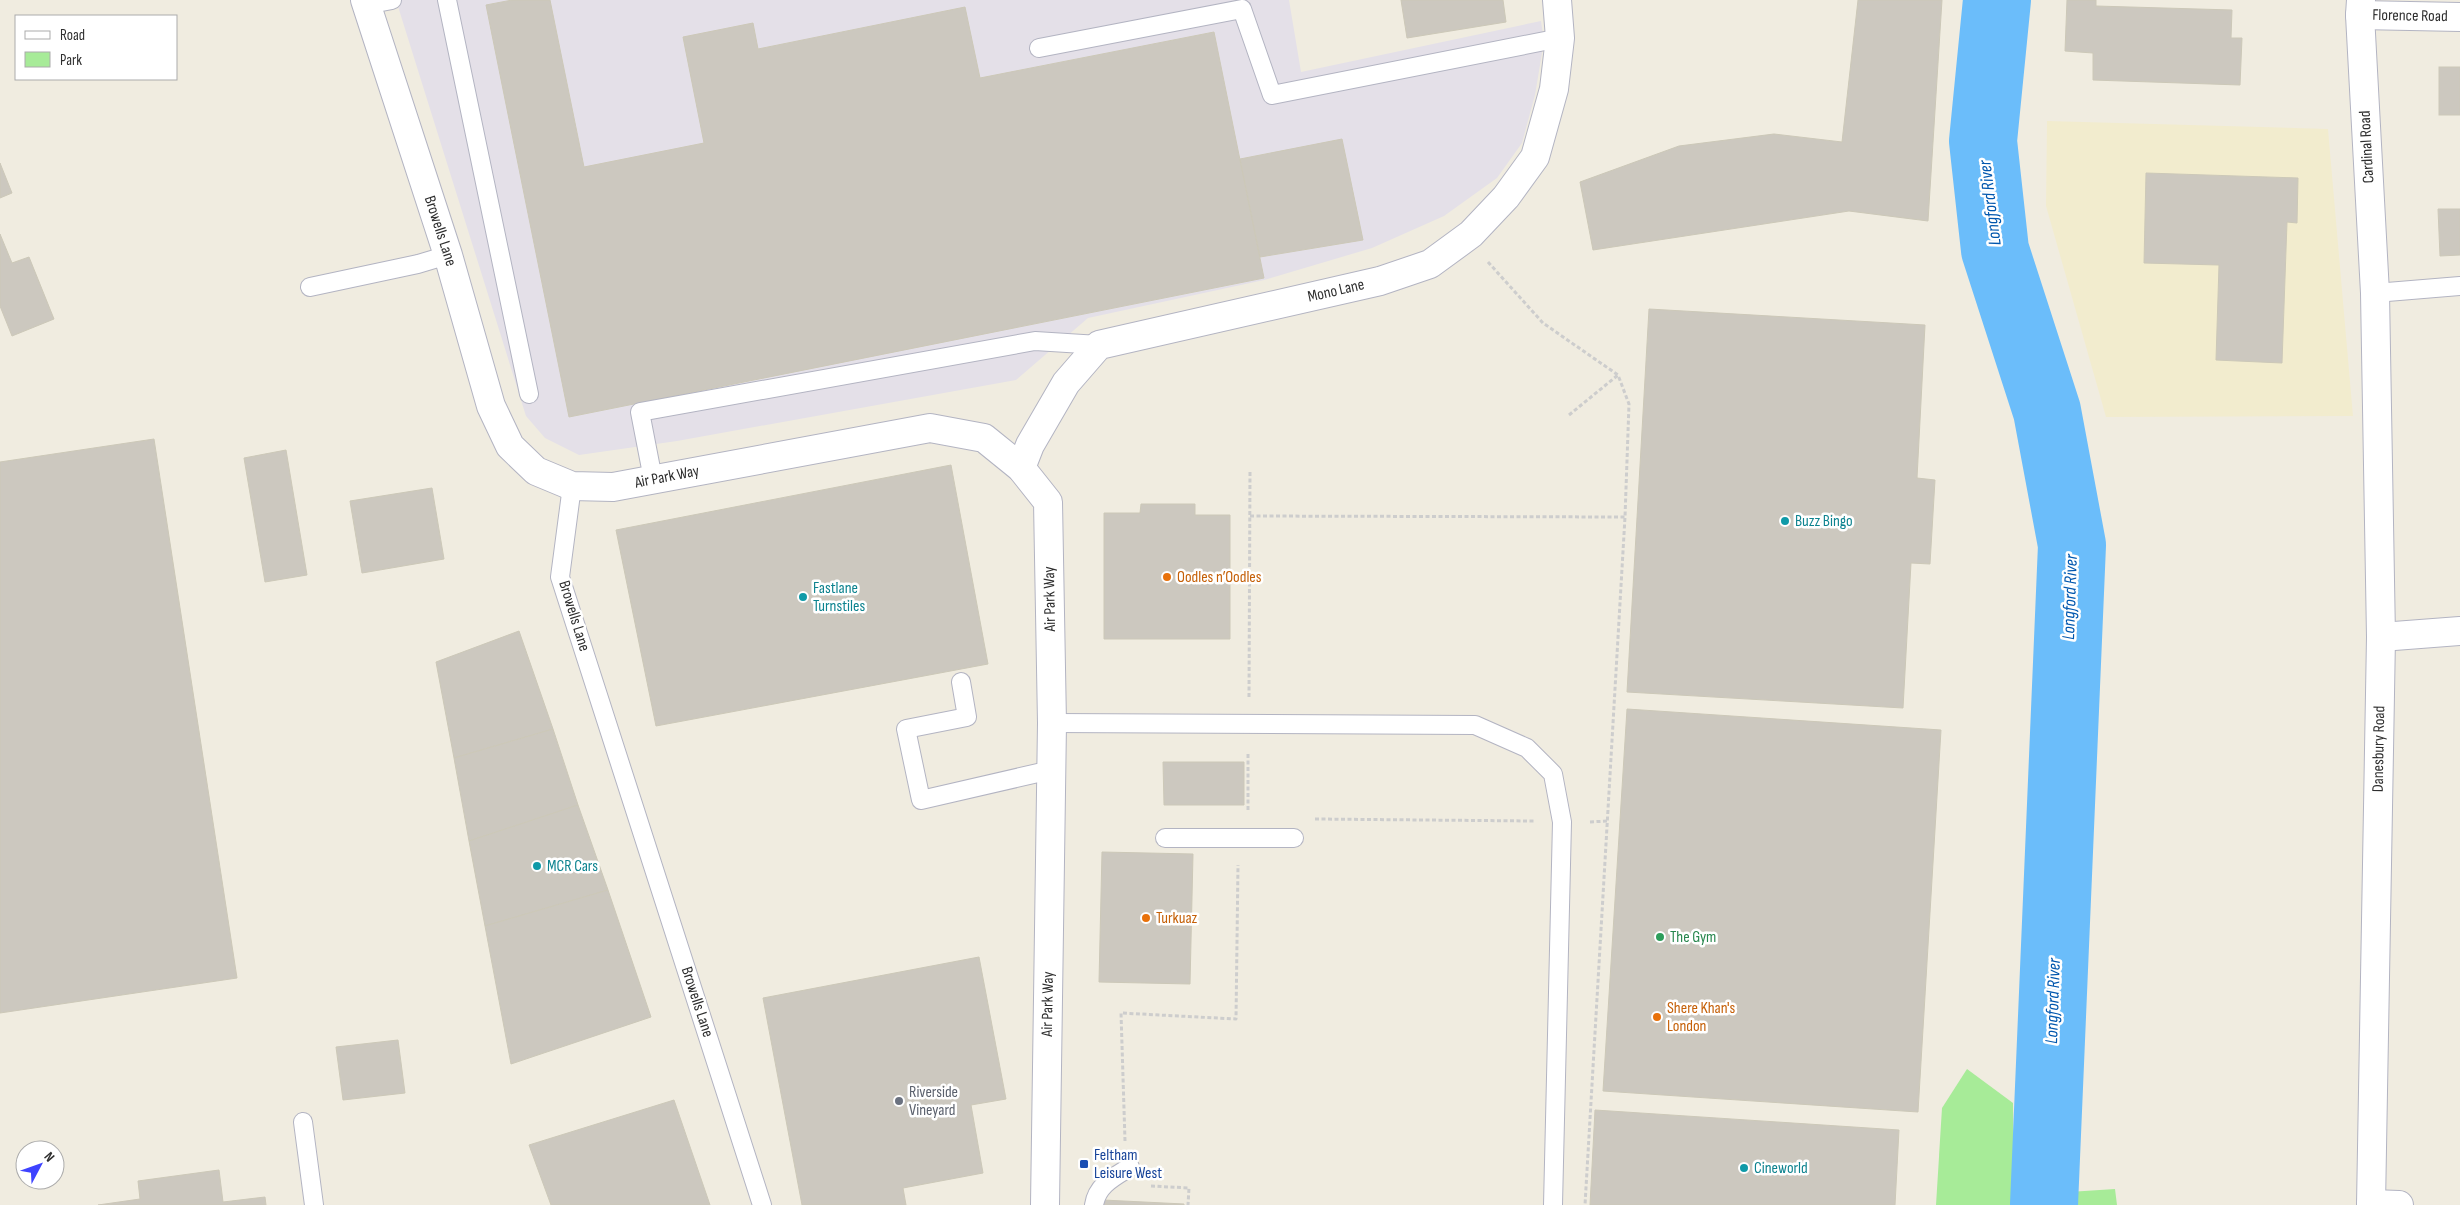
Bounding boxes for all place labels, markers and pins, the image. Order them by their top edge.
place label: Buzz Bingo [1795,512,1853,531]
marker: Buzz Bingo [1779,515,1791,527]
place label: Oodles n’Oodles [1177,568,1262,587]
marker: Oodles n’Oodles [1161,571,1173,583]
place label: Fastlane Turnstiles [813,579,865,616]
marker: Fastlane Turnstiles [797,591,809,603]
place label: MCR Cars [547,857,598,876]
marker: MCR Cars [531,860,543,872]
place label: Turkuaz [1156,909,1198,928]
marker: Turkuaz [1140,912,1152,924]
place label: The Gym [1670,928,1716,947]
marker: The Gym [1654,931,1666,943]
place label: Shere Khan's London [1667,999,1736,1036]
marker: Shere Khan's London [1651,1011,1663,1023]
place label: Riverside Vineyard [909,1083,958,1120]
marker: Riverside Vineyard [893,1095,905,1107]
place label: Feltham Leisure West [1094,1146,1162,1183]
marker: Feltham Leisure West [1078,1158,1090,1170]
place label: Cineworld [1754,1159,1808,1178]
marker: Cineworld [1738,1162,1750,1174]

